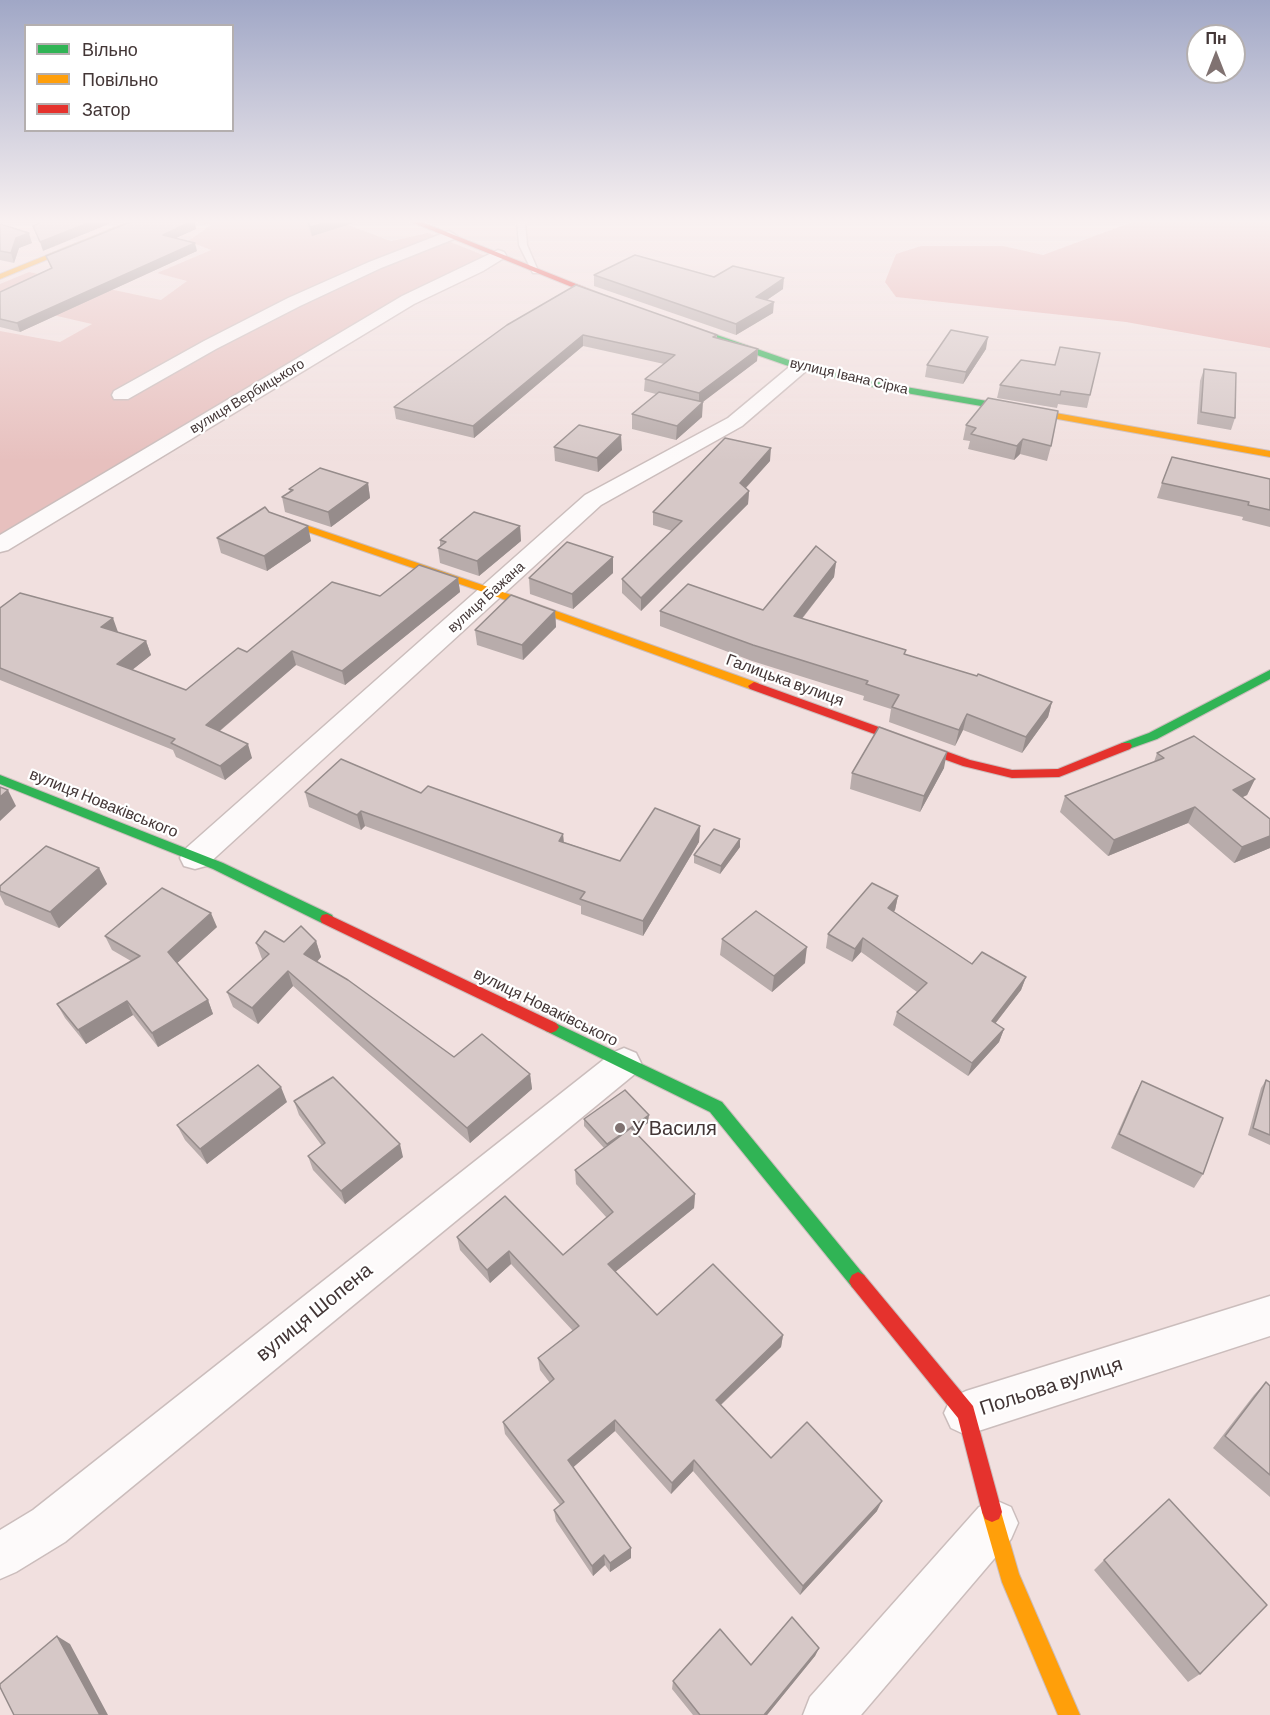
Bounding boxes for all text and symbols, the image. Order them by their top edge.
legend [24,24,234,132]
north arrow [1186,24,1246,84]
text: Пн [1205,28,1227,47]
text: Вільно [82,38,138,60]
text: Повільно [82,68,158,90]
text: Затор [82,98,131,120]
street label: вулиця Івана Сірка [788,354,910,398]
street label: вулиця Вербицького [187,355,307,437]
street label: вулиця Бажана [444,558,528,636]
street label: Галицька вулиця [724,650,846,710]
street label: вулиця Новаківського [27,764,181,842]
street label: вулиця Новаківського [471,964,621,1050]
place label: У Василя [632,1116,717,1140]
marker: У Василя [613,1121,627,1135]
street label: вулиця Шопена [251,1258,377,1366]
street label: Польова вулиця [977,1352,1125,1420]

